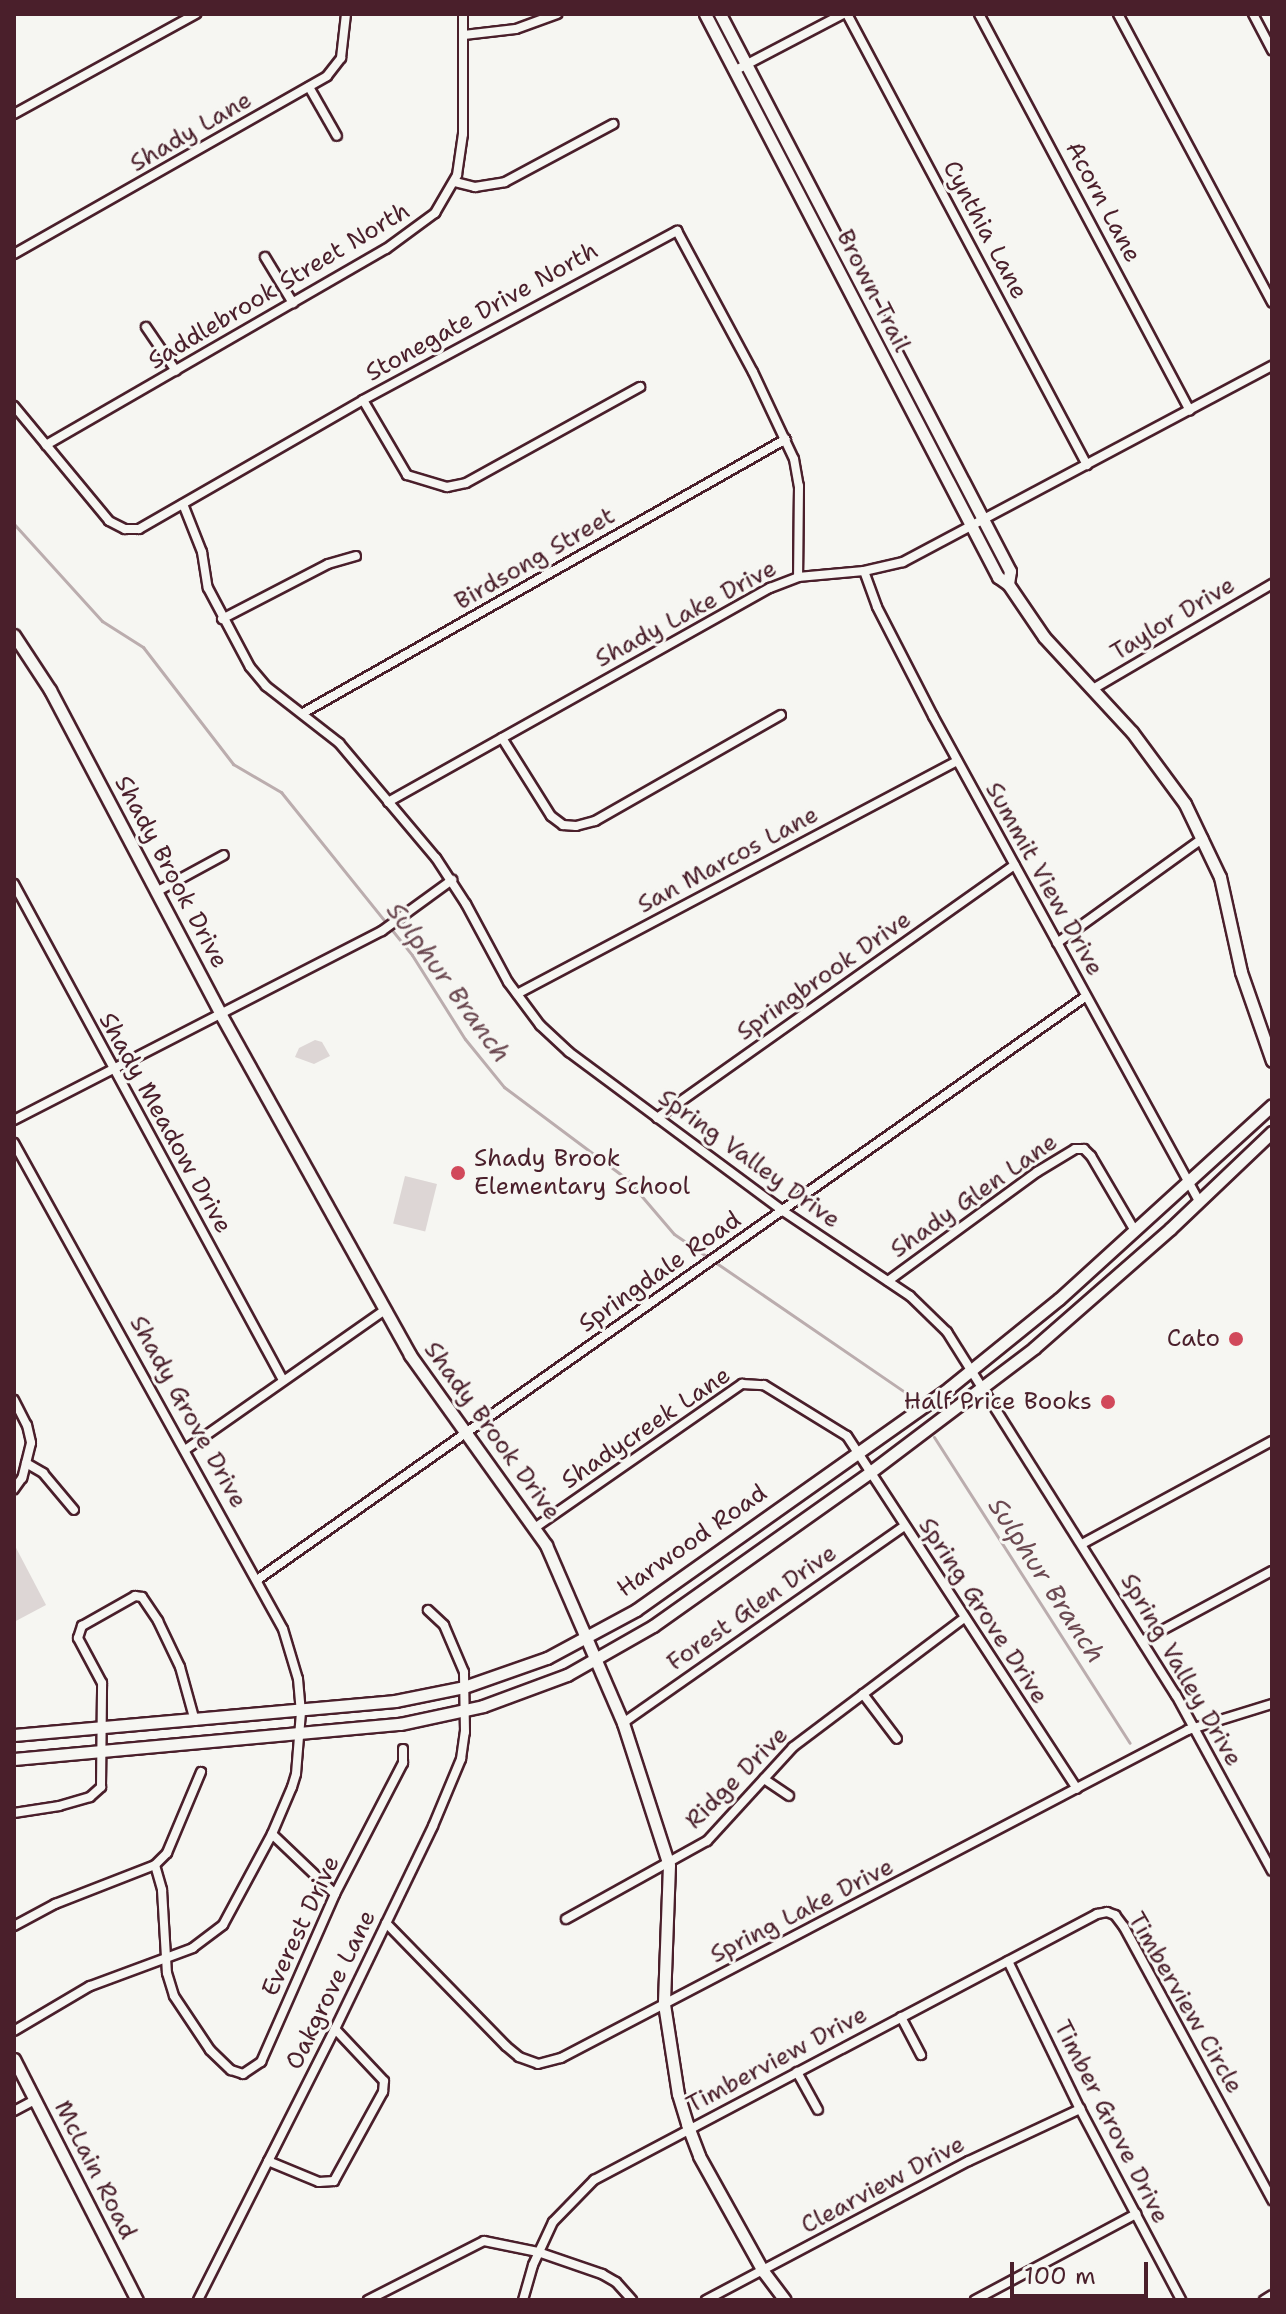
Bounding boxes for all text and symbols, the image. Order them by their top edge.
street label: Shady Lane [125,86,257,178]
street label: Acorn Lane [1059,137,1147,267]
street label: Cynthia Lane [937,156,1033,304]
street label: Saddlebrook Street North [143,196,415,376]
street label: Brown Trail [830,225,916,357]
street label: Stonegate Drive North [361,236,603,388]
street label: Birdsong Street [450,502,620,616]
street label: Shady Lake Drive [590,554,782,674]
street label: Taylor Drive [1106,571,1240,667]
street label: Shady Brook Drive [108,771,234,973]
street label: Summit View Drive [979,777,1109,981]
street label: San Marcos Lane [633,800,823,920]
water label: Sulphur Branch [380,896,518,1068]
street label: Springbrook Drive [731,905,917,1047]
street label: Shady Meadow Drive [92,1008,238,1238]
street label: Spring Valley Drive [652,1083,846,1235]
street label: Shady Glen Lane [885,1128,1063,1264]
place label: Shady Brook Elementary School [474,1145,690,1201]
marker: Shady Brook Elementary School [449,1164,467,1182]
street label: Springdale Road [573,1205,747,1339]
street label: Shady Grove Drive [123,1311,253,1513]
place label: Cato [1167,1325,1220,1353]
marker: Cato [1227,1330,1245,1348]
street label: Shady Brook Drive [418,1336,566,1526]
street label: Shadycreek Lane [556,1361,736,1495]
place label: Half Price Books [904,1388,1092,1416]
marker: Half Price Books [1099,1393,1117,1411]
street label: Harwood Road [612,1479,772,1603]
water label: Sulphur Branch [982,1491,1112,1669]
street label: Spring Grove Drive [912,1513,1054,1709]
street label: Forest Glen Drive [662,1539,842,1677]
street label: Spring Valley Drive [1114,1569,1248,1771]
street label: Ridge Drive [680,1721,794,1835]
street label: Everest Drive [256,1851,346,2001]
street label: Spring Lake Drive [706,1852,898,1970]
street label: Oakgrove Lane [280,1906,382,2074]
street label: Timberview Circle [1121,1907,1249,2099]
street label: Timberview Drive [682,2000,872,2120]
street label: Timber Grove Drive [1047,2016,1175,2228]
street label: McLain Road [48,2096,142,2244]
street label: Clearview Drive [796,2130,970,2240]
scale bar [1014,2246,1152,2296]
text: 100 m [1024,2260,1096,2292]

